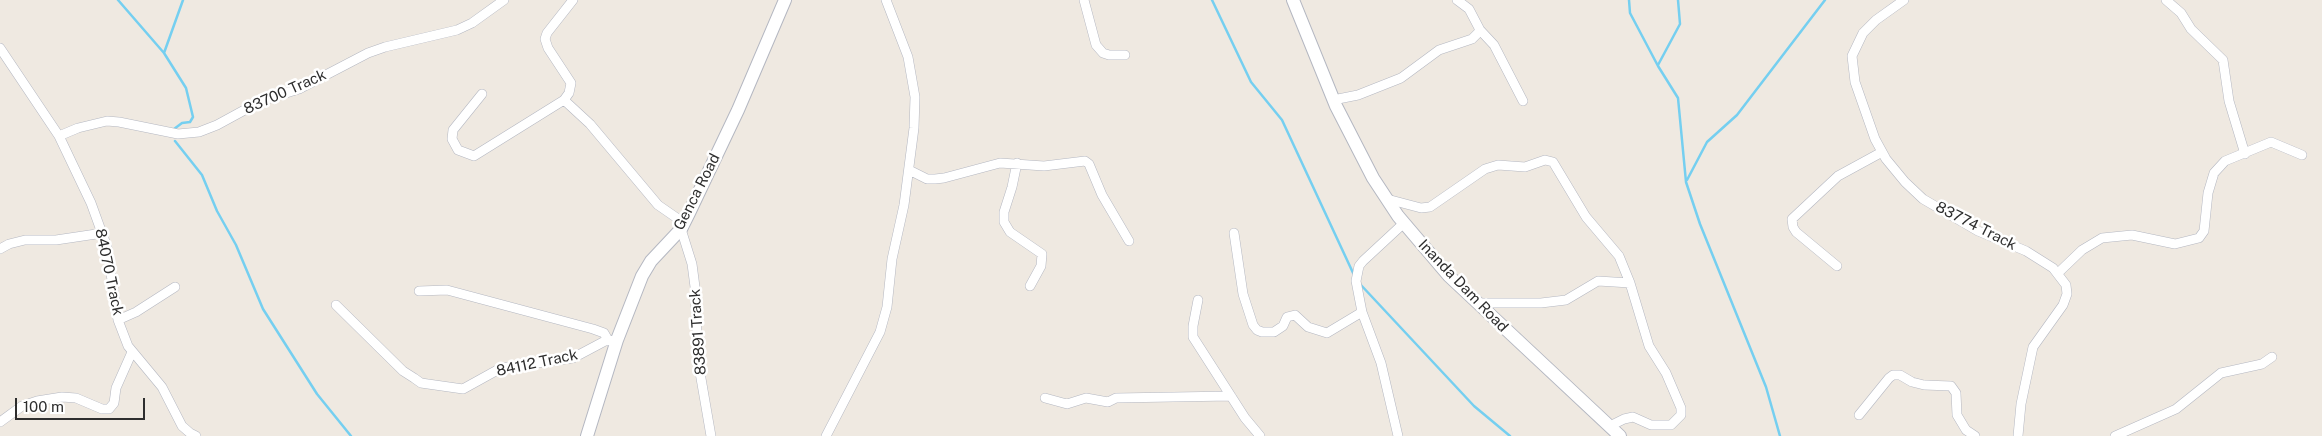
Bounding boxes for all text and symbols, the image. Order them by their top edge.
street label: 83700 Track [241,66,329,118]
street label: Genca Road [670,151,724,233]
street label: 83774 Track [1933,198,2019,254]
street label: 84070 Track [91,227,127,317]
street label: Inanda Dam Road [1414,236,1512,336]
street label: 83891 Track [686,288,710,376]
street label: 84112 Track [495,346,579,380]
scale bar [18,388,148,420]
text: 100 m [23,398,64,415]

